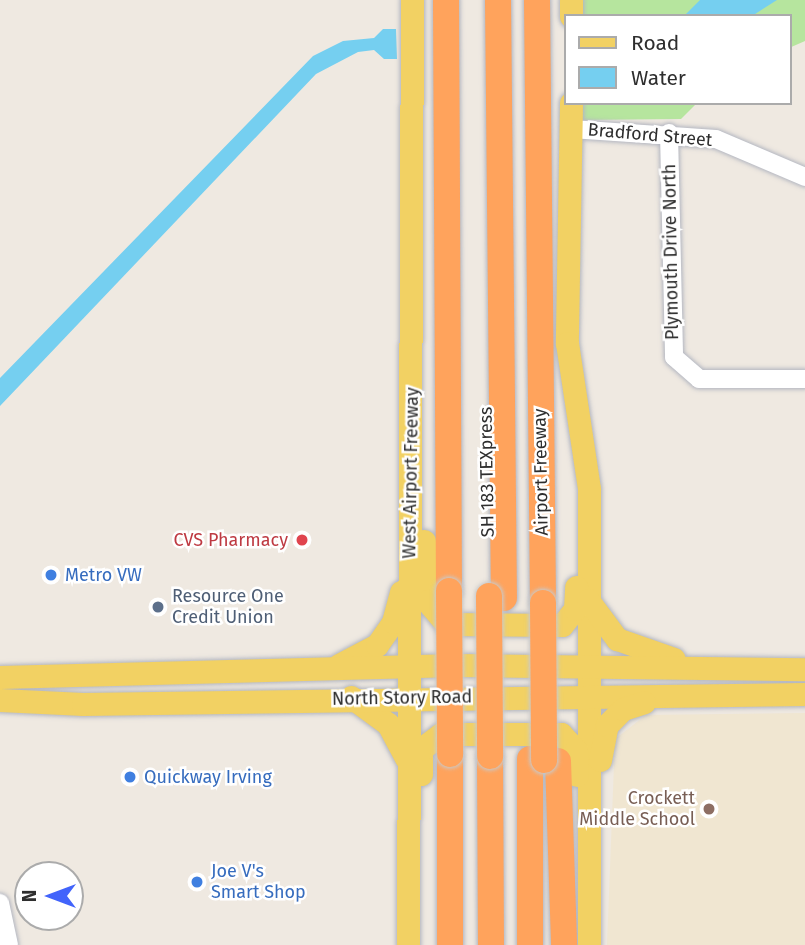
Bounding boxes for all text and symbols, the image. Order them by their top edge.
legend [564,14,791,105]
text: Road [631,30,679,56]
text: Water [631,65,686,91]
street label: Bradford Street [587,119,713,151]
street label: Plymouth Drive North [659,164,683,340]
street label: West Airport Freeway [399,387,423,559]
street label: SH 183 TEXpress [475,407,499,537]
street label: Airport Freeway [529,408,553,536]
place label: CVS Pharmacy [174,529,288,551]
marker: CVS Pharmacy [294,532,310,548]
place label: Metro VW [65,564,142,586]
marker: Metro VW [43,567,59,583]
place label: Resource One Credit Union [172,586,284,628]
marker: Resource One Credit Union [150,599,166,615]
street label: North Story Road [332,686,472,710]
place label: Quickway Irving [144,766,272,788]
marker: Quickway Irving [122,769,138,785]
place label: Crockett Middle School [579,788,695,830]
marker: Crockett Middle School [701,801,717,817]
north arrow [14,861,84,931]
place label: Joe V's Smart Shop [211,861,306,903]
marker: Joe V's Smart Shop [189,874,205,890]
text: N [18,890,41,902]

